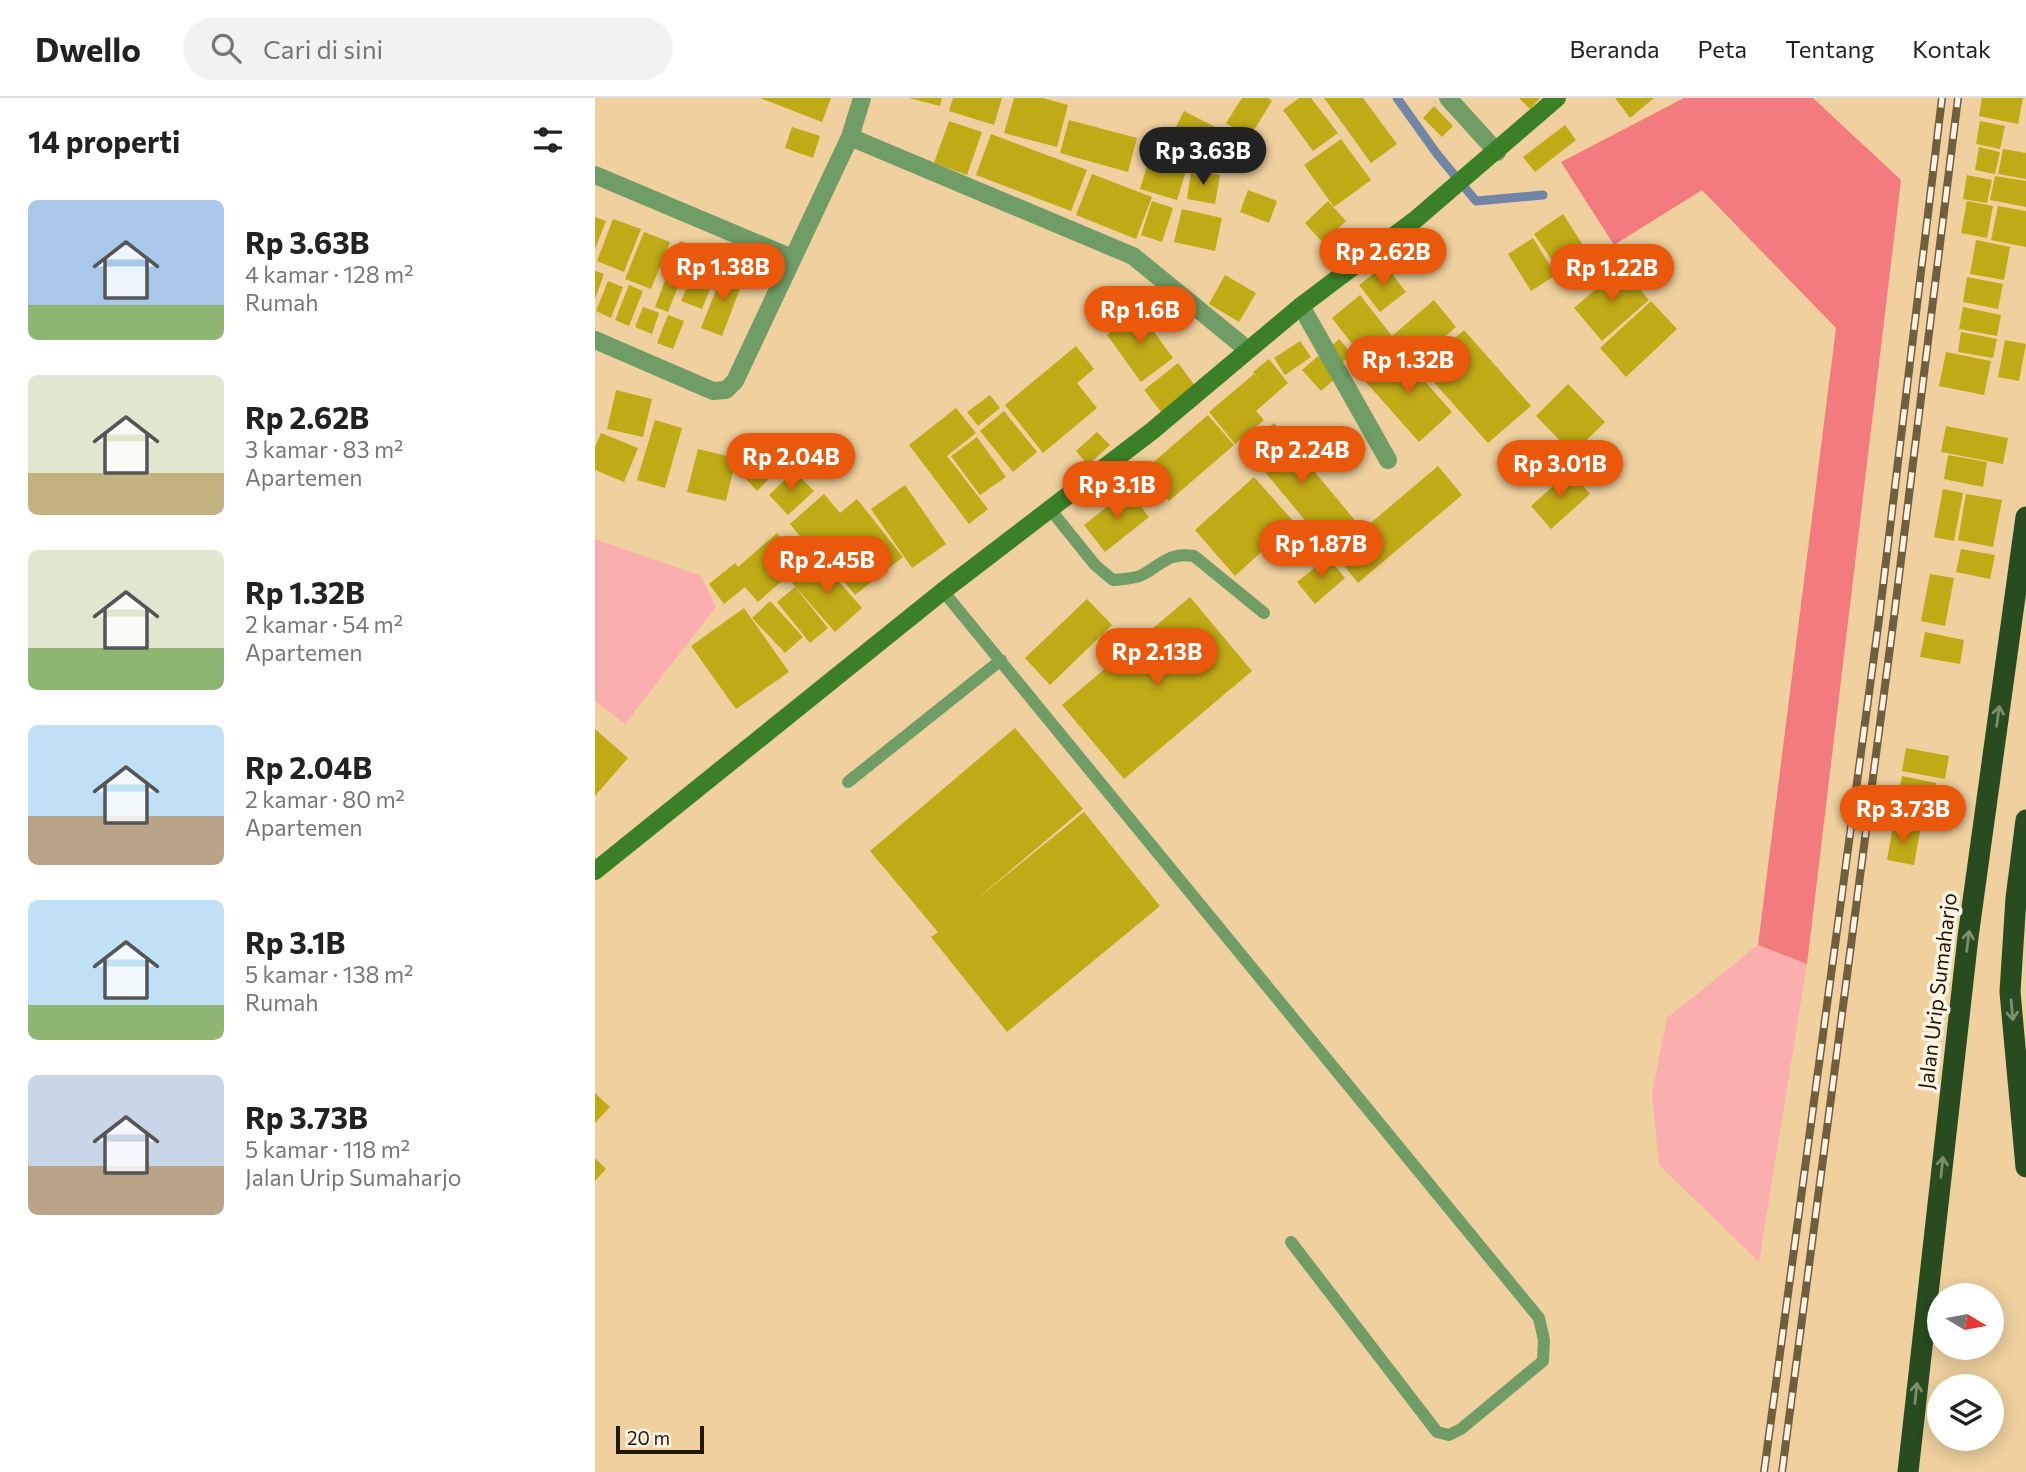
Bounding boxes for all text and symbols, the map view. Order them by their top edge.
search box [183,17,673,80]
text: Dwello [35,28,141,69]
icon: search [207,29,245,67]
text: Cari di sini [263,33,383,64]
text: Beranda [1569,34,1660,63]
text: Peta [1698,34,1747,63]
text: Tentang [1785,34,1874,63]
text: Kontak [1912,34,1991,63]
icon: filters [529,121,567,159]
text: 14 properti [28,122,180,159]
pin: Rp 3.63B [1131,127,1275,187]
text: Rp 3.63B [1155,136,1251,164]
text: Rp 3.63B [245,223,369,260]
icon: home [84,228,168,312]
pin: Rp 2.62B [1311,228,1455,288]
text: Rp 2.62B [1335,237,1431,265]
pin: Rp 1.38B [651,244,795,303]
pin: Rp 1.22B [1540,244,1684,304]
text: Rp 1.38B [676,252,770,280]
text: Rp 1.22B [1566,253,1658,281]
text: 4 kamar · 128 m² [245,260,413,288]
pin: Rp 1.6B [1075,286,1205,346]
text: Rumah [245,288,318,316]
text: Rp 1.6B [1100,295,1180,323]
pin: Rp 1.32B [1336,336,1480,396]
text: Rp 1.32B [1362,345,1454,373]
text: Rp 2.62B [245,398,369,435]
icon: home [84,403,168,487]
pin: Rp 2.24B [1230,426,1374,486]
pin: Rp 2.04B [719,434,863,493]
text: 3 kamar · 83 m² [245,435,403,463]
text: Rp 2.24B [1254,435,1350,463]
pin: Rp 3.01B [1488,440,1632,500]
text: Rp 2.04B [742,442,840,470]
text: Rp 3.01B [1513,449,1607,477]
pin: Rp 3.1B [1052,462,1182,521]
text: Apartemen [245,463,362,491]
text: Rp 3.1B [1078,470,1156,498]
pin: Rp 1.87B [1249,520,1393,580]
text: Rp 1.87B [1275,529,1367,557]
pin: Rp 2.45B [755,536,899,596]
text: Rp 2.45B [779,545,875,573]
text: Rp 1.32B [245,573,365,610]
icon: home [84,578,168,662]
text: 2 kamar · 54 m² [245,610,403,638]
pin: Rp 2.13B [1085,628,1229,688]
text: Rp 2.13B [1112,637,1202,665]
text: Apartemen [245,638,362,666]
one-way arrow [1992,705,2005,727]
text: Rp 2.04B [245,748,372,785]
icon: home [84,753,168,837]
text: 2 kamar · 80 m² [245,785,405,813]
pin: Rp 3.73B [1831,786,1975,845]
text: Rp 3.73B [1856,794,1950,822]
text: Apartemen [245,813,362,841]
street label: Jalan Urip Sumaharjo [1912,891,1961,1090]
text: Rp 3.1B [245,923,345,960]
icon: home [84,928,168,1012]
one-way arrow [1961,930,1974,953]
text: 5 kamar · 138 m² [245,960,413,988]
text: Rumah [245,988,318,1016]
one-way arrow [2006,998,2019,1021]
text: Rp 3.73B [245,1098,368,1135]
icon: home [84,1103,168,1187]
text: 5 kamar · 118 m² [245,1135,410,1163]
one-way arrow [1936,1156,1949,1179]
text: Jalan Urip Sumaharjo [245,1163,462,1191]
north arrow [1927,1283,2004,1360]
map controls [1927,1283,2004,1451]
button: layers [1927,1374,2004,1451]
one-way arrow [1910,1382,1923,1405]
scale bar [616,1423,703,1455]
text: 20 m [627,1426,670,1449]

